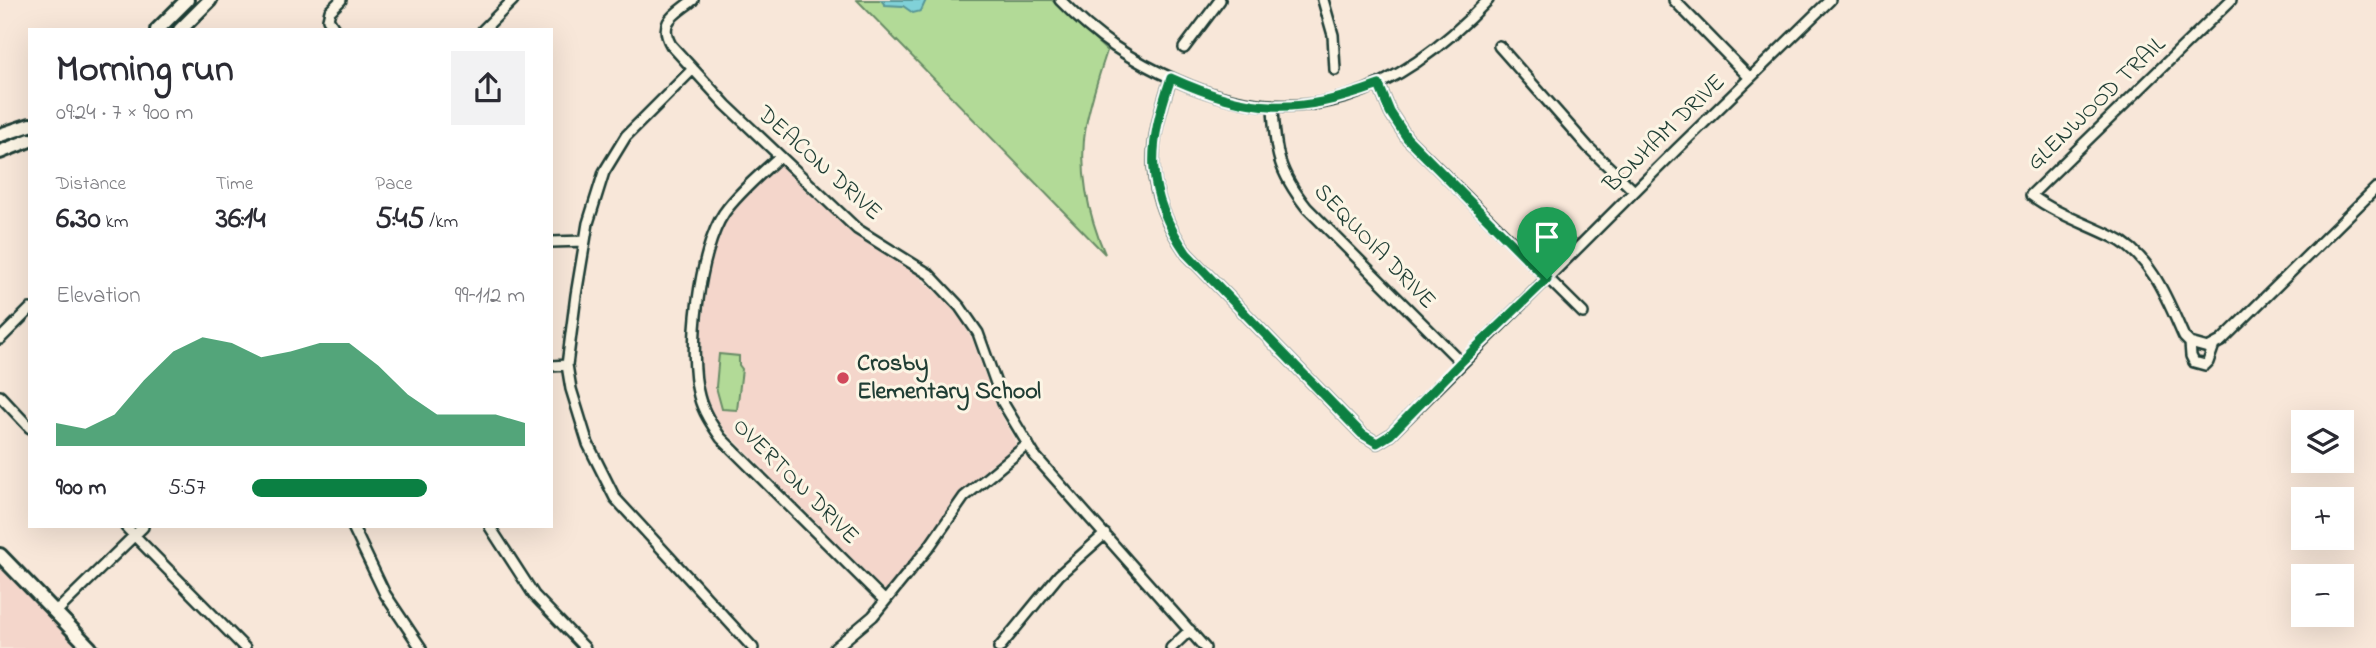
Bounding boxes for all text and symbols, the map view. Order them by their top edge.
street label: GLENWOOD TRAIL [2020,28,2174,180]
text: Morning run [56,43,234,99]
button: share [451,51,525,125]
street label: BONHAM DRIVE [1595,66,1734,202]
text: 09:24 · 7 × 900 m [56,97,193,130]
street label: DEACON DRIVE [748,97,890,230]
text: Distance [56,171,126,198]
text: Time [216,171,253,198]
text: Pace [375,171,412,198]
street label: SEQUOIA DRIVE [1305,176,1443,318]
text: 6.30 [56,198,101,242]
text: 36:14 [216,198,266,242]
text: 5:45 [375,198,425,242]
pin [1517,207,1577,279]
text: km [101,209,129,236]
text: /km [425,209,458,236]
icon: arrive [1528,218,1566,256]
text: Elevation [56,280,141,313]
text: 99–112 m [455,280,525,313]
place label: Crosby Elementary School [857,347,1041,411]
marker: Crosby Elementary School [835,370,851,386]
street label: OVERTON DRIVE [723,410,867,554]
map controls [2291,410,2354,627]
button: layers [2291,410,2354,473]
text: 900 m [56,472,106,505]
text: 5:57 [168,472,206,505]
button: + [2291,487,2354,550]
button: − [2291,564,2354,627]

